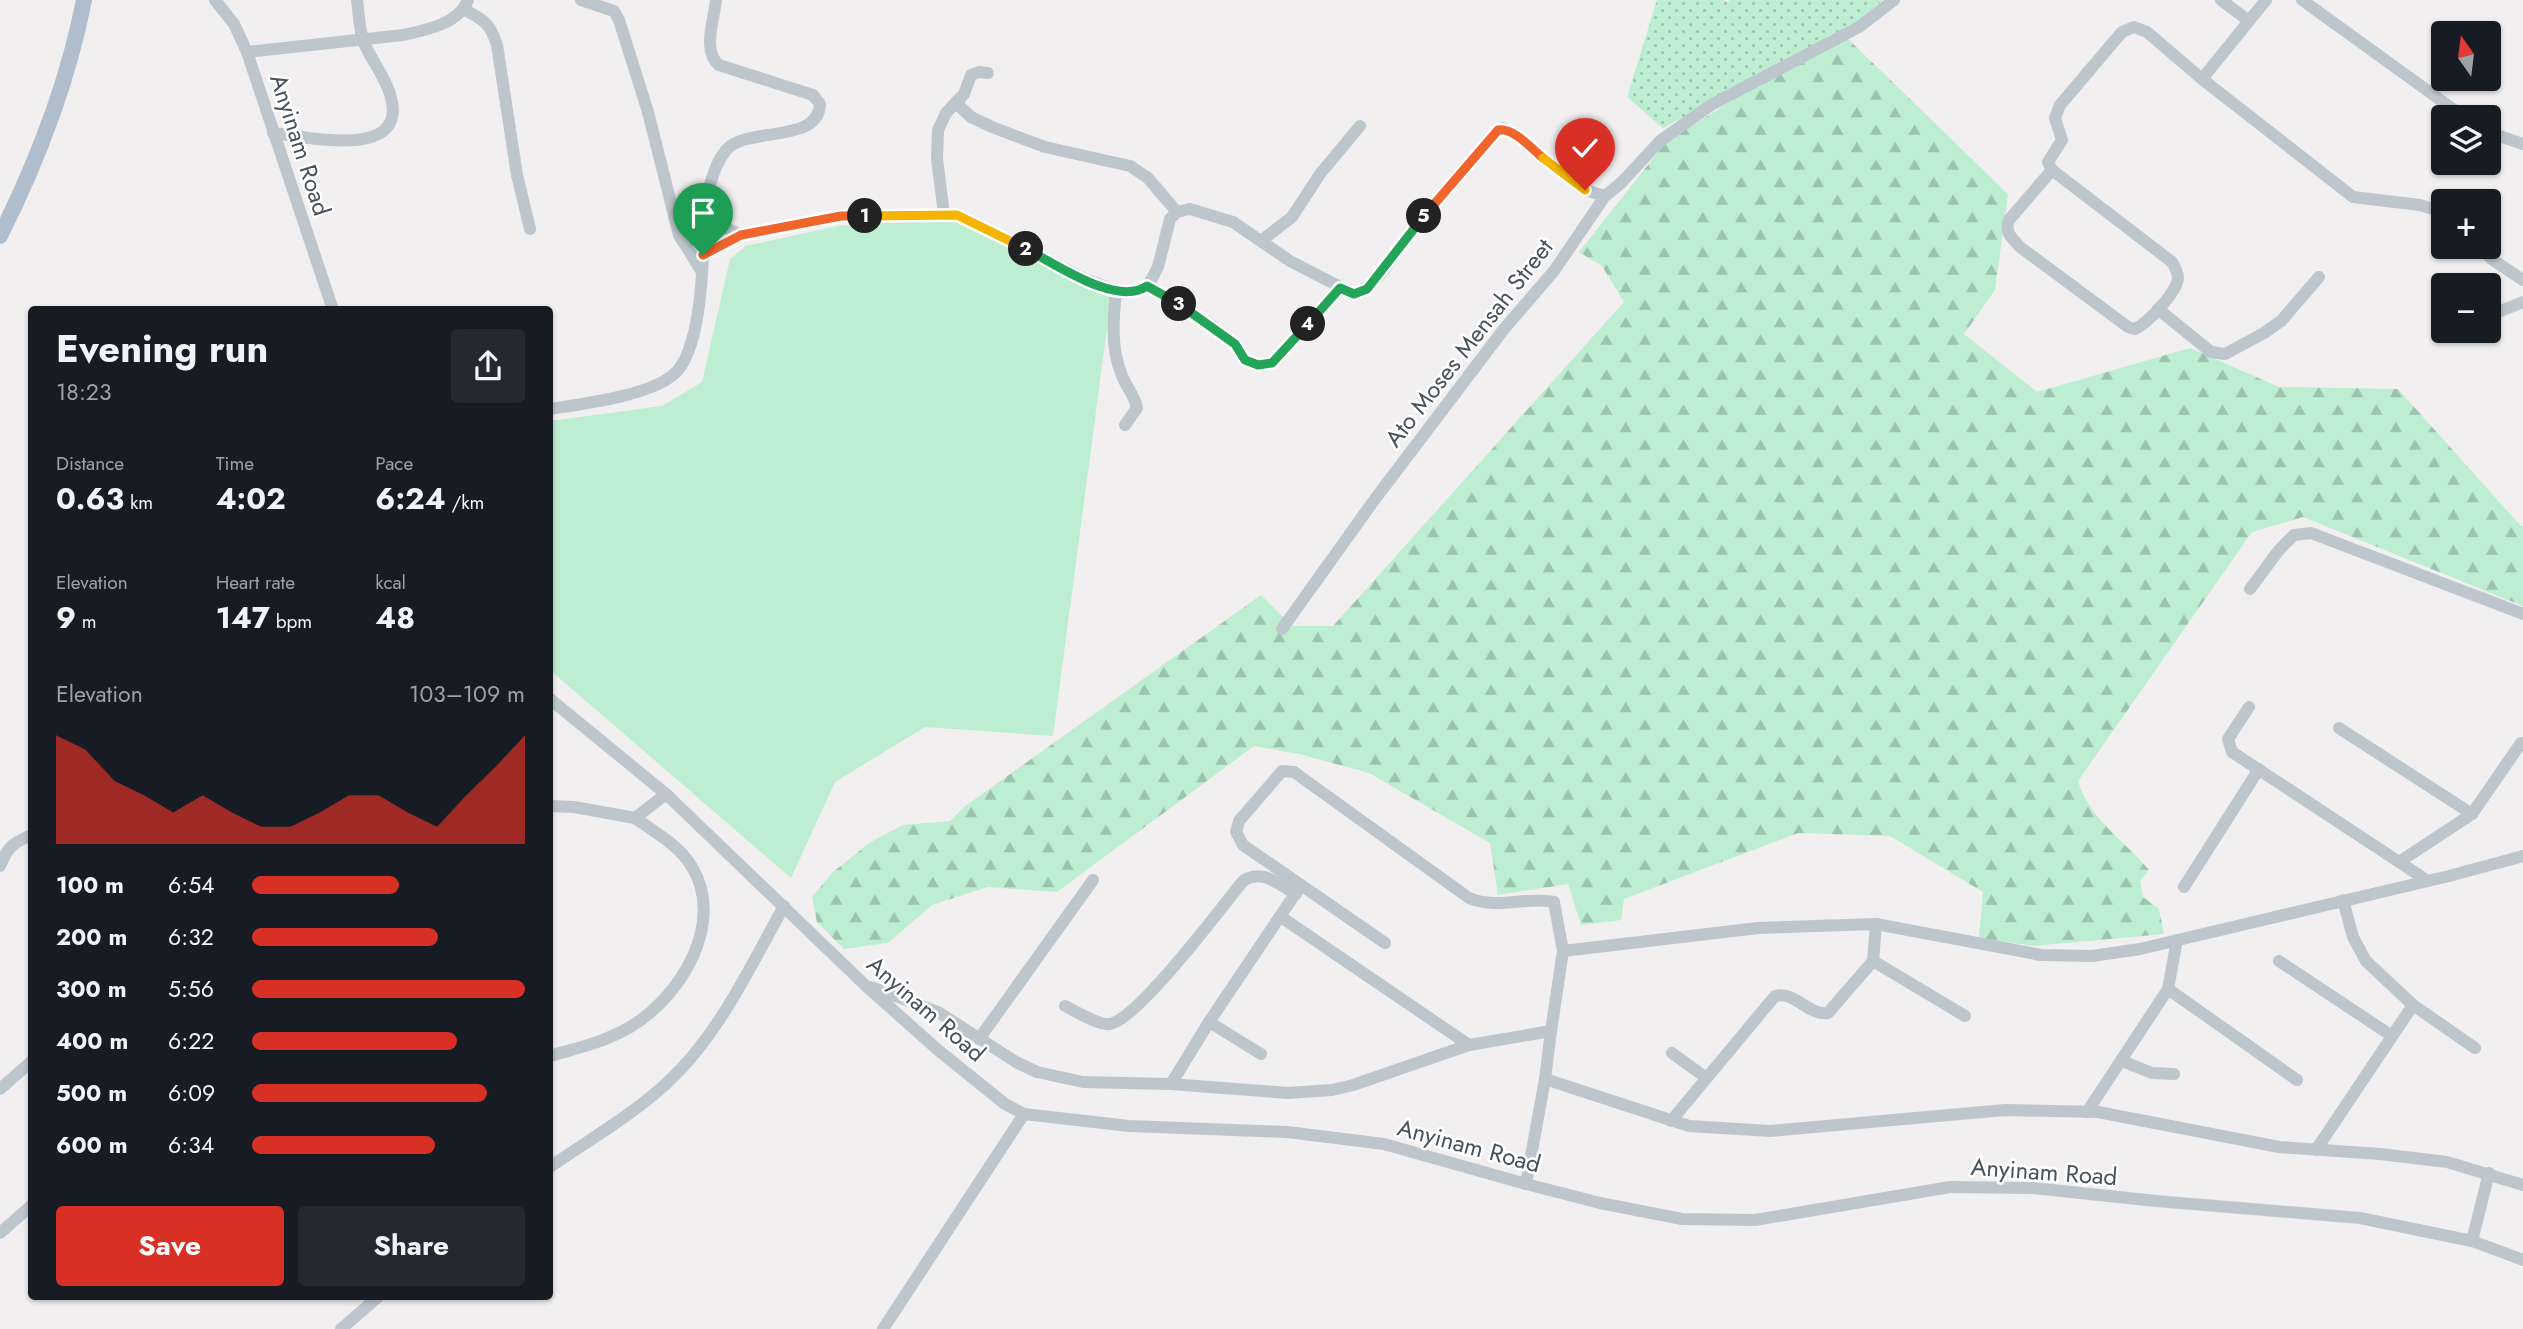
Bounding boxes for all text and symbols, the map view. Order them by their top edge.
north arrow [2431,21,2501,91]
map controls [2431,21,2501,343]
street label: Anyinam Road [261,70,340,220]
button: layers [2431,105,2501,175]
pin [1555,118,1615,190]
icon: check [1566,129,1604,167]
pin [673,183,733,255]
button: + [2431,189,2501,259]
icon: arrive [684,194,722,232]
pin: 1 [848,198,882,234]
pin: 5 [1406,198,1442,234]
text: 1 [860,202,869,229]
text: 5 [1417,202,1430,229]
street label: Ato Moses Mensah Street [1376,231,1561,454]
pin: 2 [1009,232,1044,266]
text: 2 [1019,235,1032,262]
button: − [2431,273,2501,343]
pin: 3 [1162,286,1196,322]
text: 3 [1173,290,1184,317]
pin: 4 [1290,306,1326,342]
text: 4 [1301,310,1314,337]
text: Evening run [56,321,268,376]
button: share [451,329,525,403]
text: 18:23 [56,375,111,409]
text: Distance [56,450,124,477]
text: Time [216,450,254,477]
text: Pace [375,450,413,477]
text: 0.63 [56,477,124,520]
text: 4:02 [216,477,286,520]
text: 6:24 [375,477,446,520]
text: km [124,489,153,516]
text: /km [446,489,484,516]
text: Elevation [56,569,128,596]
text: Heart rate [216,569,295,596]
text: kcal [375,569,406,596]
text: 9 [56,596,76,639]
text: 147 [216,596,270,639]
text: 48 [375,596,415,639]
text: m [76,608,97,635]
text: bpm [270,608,312,635]
text: Elevation [56,677,143,711]
text: 103–109 m [409,677,525,711]
text: 100 m [56,868,124,902]
text: 6:54 [168,868,215,902]
text: 200 m [56,920,127,954]
text: 6:32 [168,920,214,954]
street label: Anyinam Road [859,947,993,1070]
text: 300 m [56,972,127,1006]
text: 5:56 [168,972,214,1006]
text: 400 m [56,1024,128,1058]
text: 6:22 [168,1024,214,1058]
text: 500 m [56,1076,127,1110]
text: 6:09 [168,1076,215,1110]
street label: Anyinam Road [1394,1110,1545,1181]
text: 600 m [56,1128,128,1162]
text: 6:34 [168,1128,214,1162]
street label: Anyinam Road [1970,1149,2119,1194]
button: Save [56,1206,284,1286]
button: Share [298,1206,525,1286]

